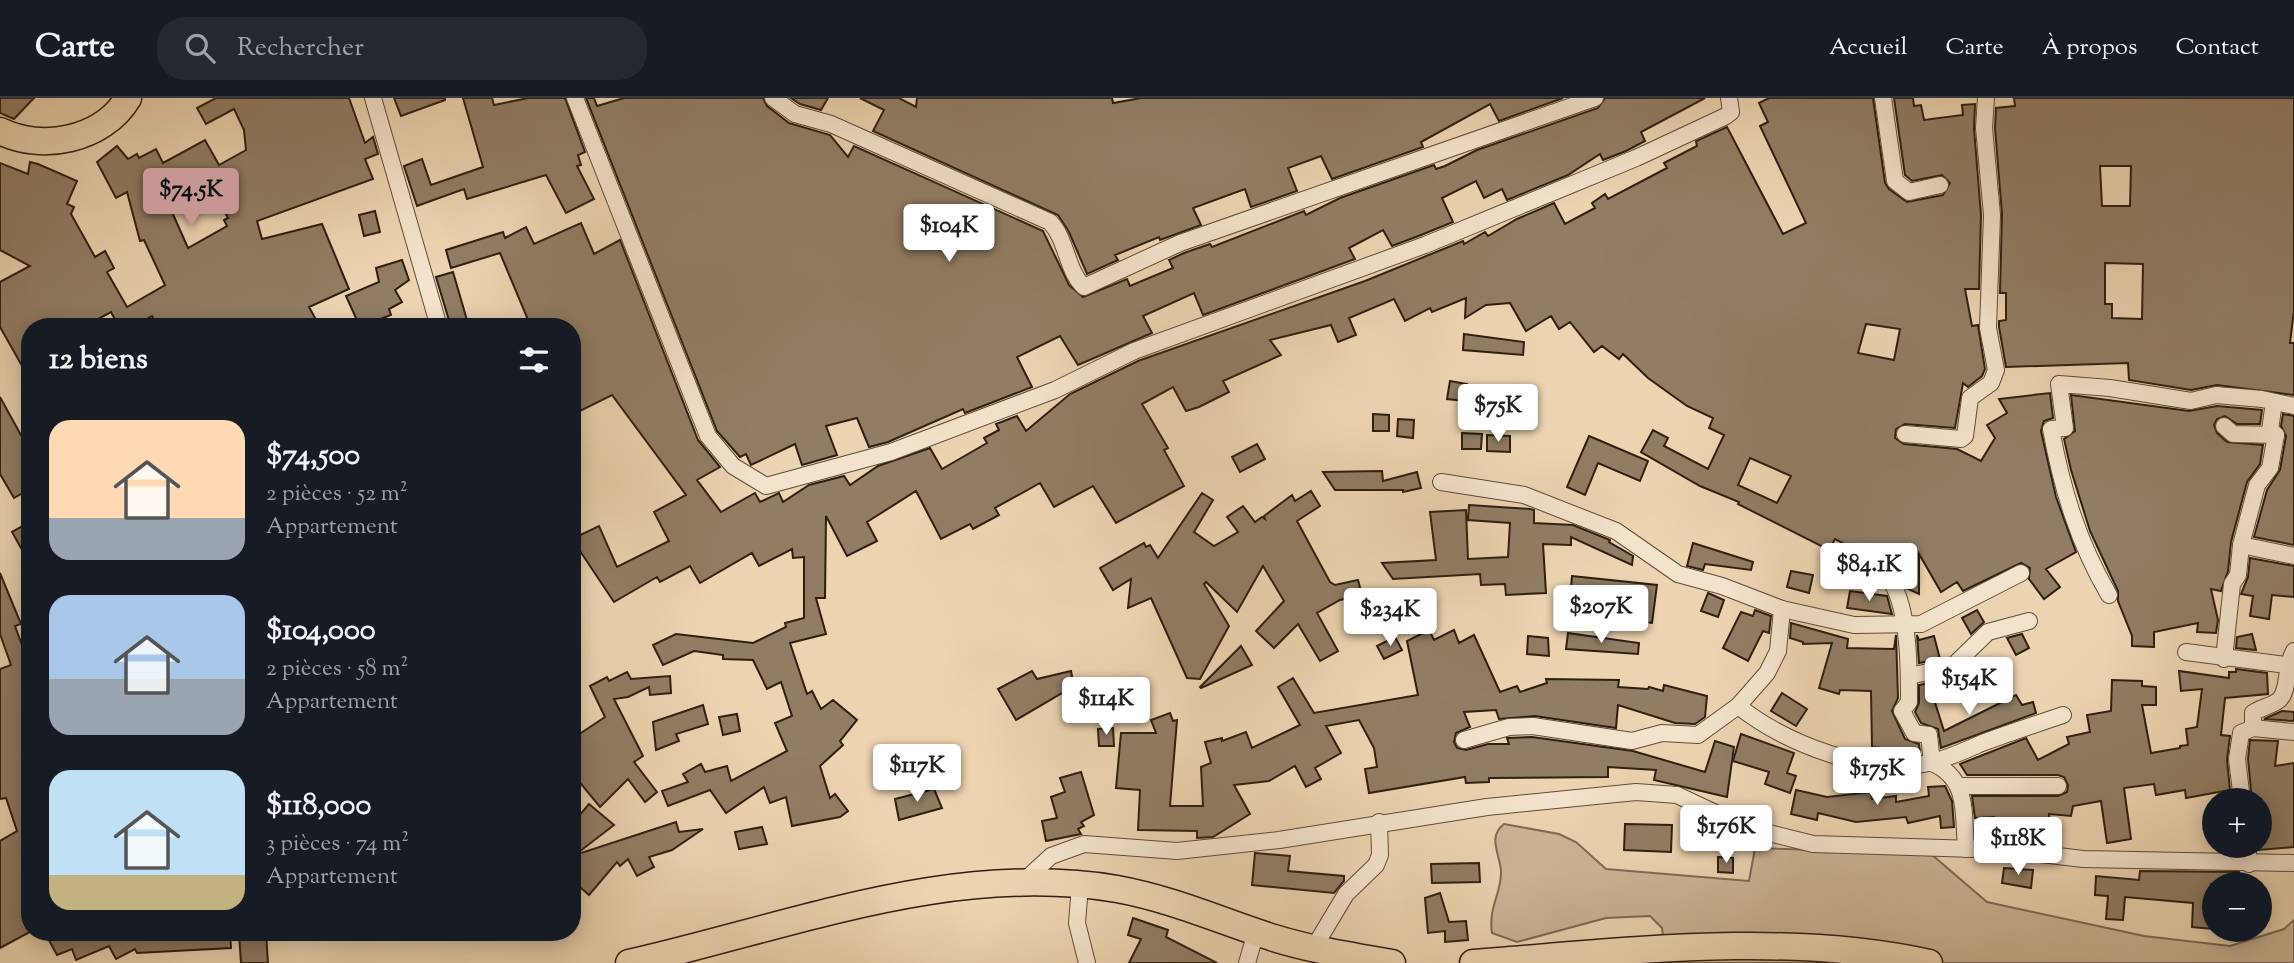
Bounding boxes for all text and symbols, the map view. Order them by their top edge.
search box [157,17,647,80]
text: Carte [35,24,115,72]
icon: search [181,29,219,67]
text: Rechercher [237,30,364,67]
text: Accueil [1829,31,1908,65]
text: Carte [1946,31,2004,65]
text: À propos [2042,31,2137,65]
text: Contact [2175,31,2259,65]
pin: $74.5K [134,169,248,228]
text: $74.5K [159,174,223,207]
pin: $104K [900,204,998,264]
text: $104K [919,210,979,243]
text: 12 biens [49,339,148,382]
icon: filters [515,341,553,379]
pin: $75K [1457,384,1539,444]
text: $75K [1474,390,1522,423]
text: $74,500 [266,435,360,478]
icon: home [105,448,189,532]
text: 2 pièces · 52 m² [266,478,408,511]
text: Appartement [266,511,398,544]
pin: $84.1K [1812,544,1926,603]
text: $84.1K [1836,549,1902,582]
pin: $207K [1552,586,1650,645]
pin: $234K [1341,588,1439,648]
text: $207K [1569,591,1633,624]
text: $234K [1360,594,1420,627]
text: $104,000 [266,610,376,653]
icon: home [105,623,189,707]
text: 2 pièces · 58 m² [266,653,408,686]
pin: $154K [1920,658,2018,717]
text: $154K [1941,663,1997,696]
pin: $114K [1057,678,1155,737]
text: $114K [1078,683,1134,716]
text: Appartement [266,686,398,719]
pin: $117K [868,744,966,804]
pin: $175K [1828,748,1926,807]
text: $117K [889,750,945,783]
text: $175K [1849,753,1905,786]
text: $118,000 [266,785,371,828]
map controls [2202,788,2272,942]
button: + [2202,788,2272,858]
icon: home [105,798,189,882]
pin: $176K [1677,806,1775,865]
text: $176K [1696,811,1756,844]
pin: $118K [1969,818,2067,877]
text: $118K [1990,823,2046,856]
text: 3 pièces · 74 m² [266,828,409,861]
text: Appartement [266,861,398,894]
button: − [2202,872,2272,942]

